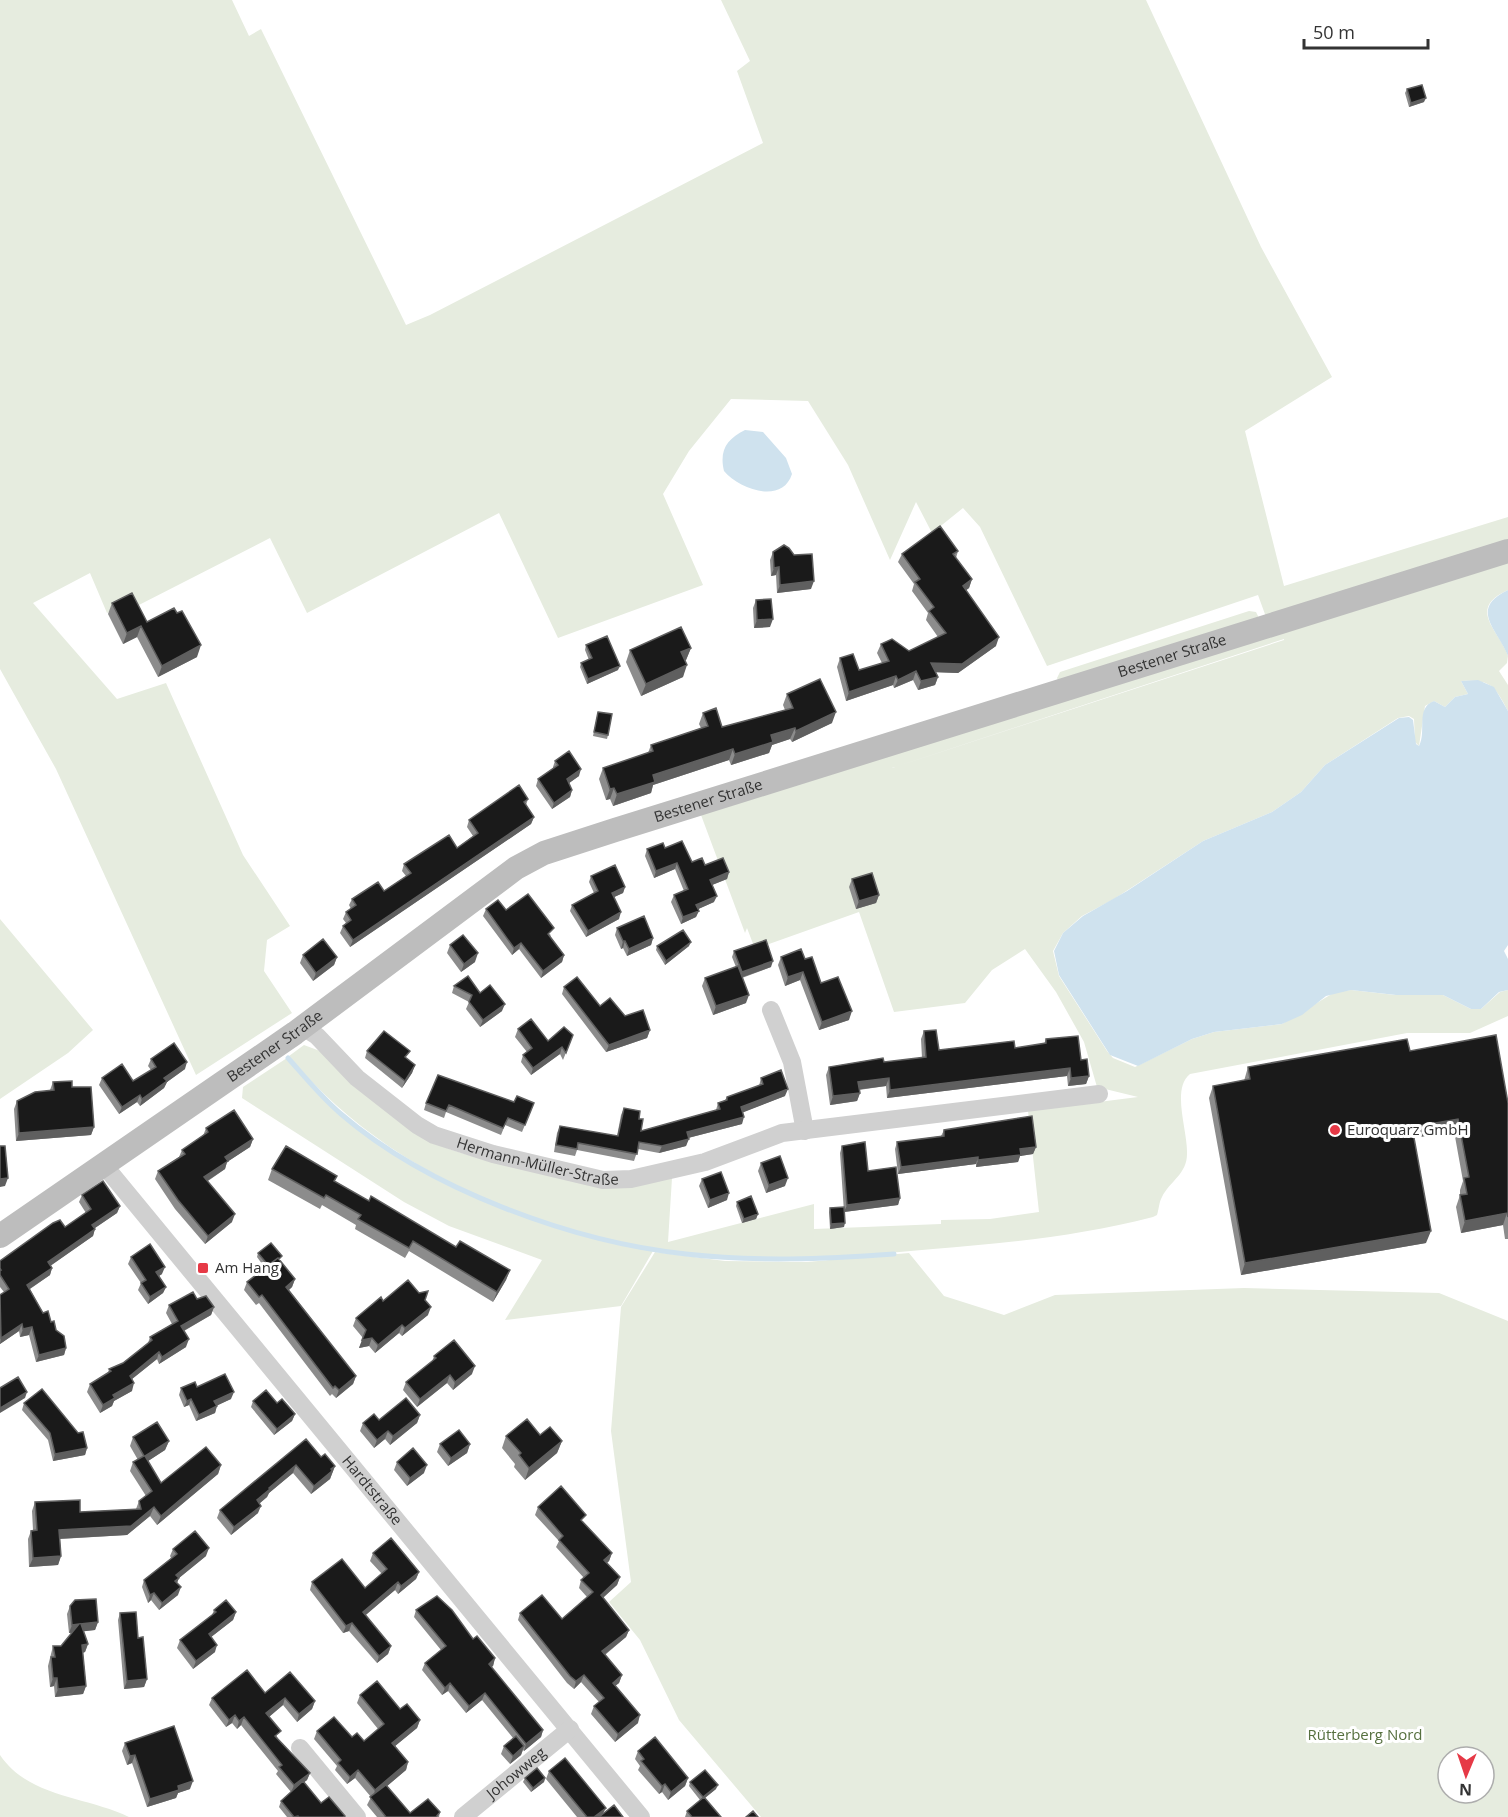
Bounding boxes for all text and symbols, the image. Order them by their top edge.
scale bar [1304,12,1428,50]
text: 50 m [1313,20,1355,44]
street label: Bestener Straße [1115,629,1229,681]
street label: Bestener Straße [651,774,765,826]
street label: Bestener Straße [223,1005,326,1086]
place label: Euroquarz GmbH [1347,1119,1469,1139]
marker: Euroquarz GmbH [1328,1123,1342,1137]
street label: Hermann-Müller-Straße [454,1132,619,1189]
place label: Am Hang [215,1257,279,1277]
marker: Am Hang [196,1261,210,1275]
street label: Hardtstraße [338,1451,407,1529]
park label: Rütterberg Nord [1307,1724,1423,1744]
street label: Johowweg [480,1742,549,1804]
north arrow [1436,1745,1496,1805]
text: N [1459,1779,1472,1801]

